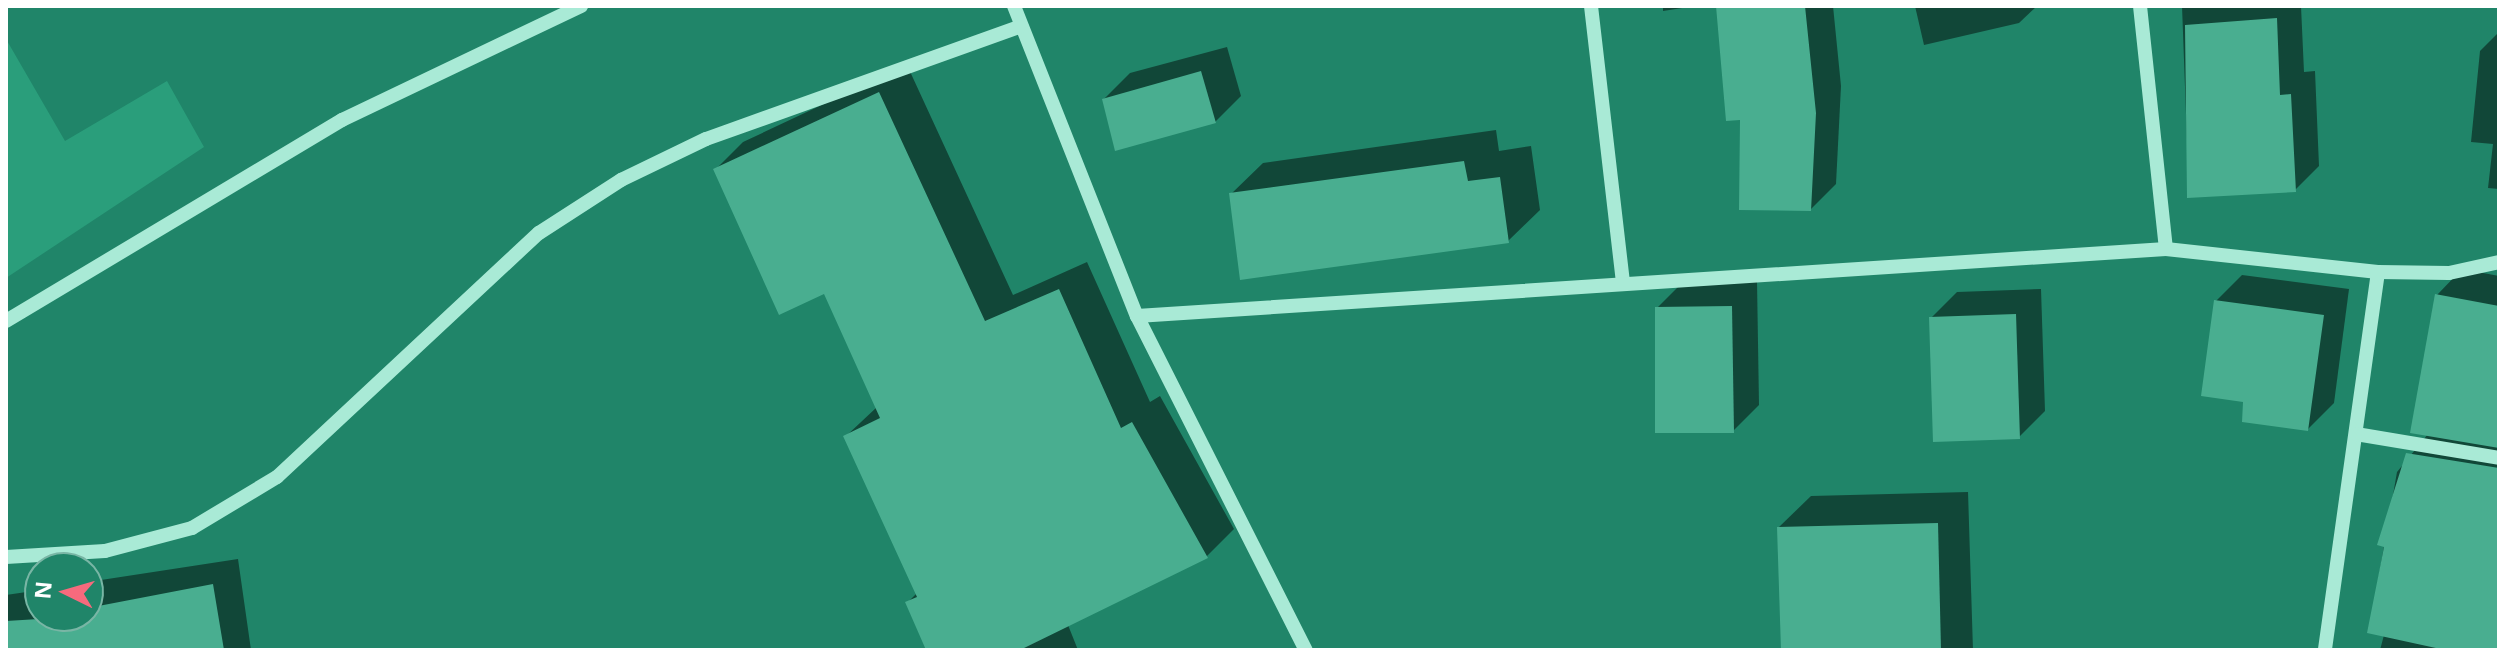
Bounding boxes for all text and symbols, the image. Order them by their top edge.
north arrow [24,552,104,632]
text: N [26,580,58,600]

